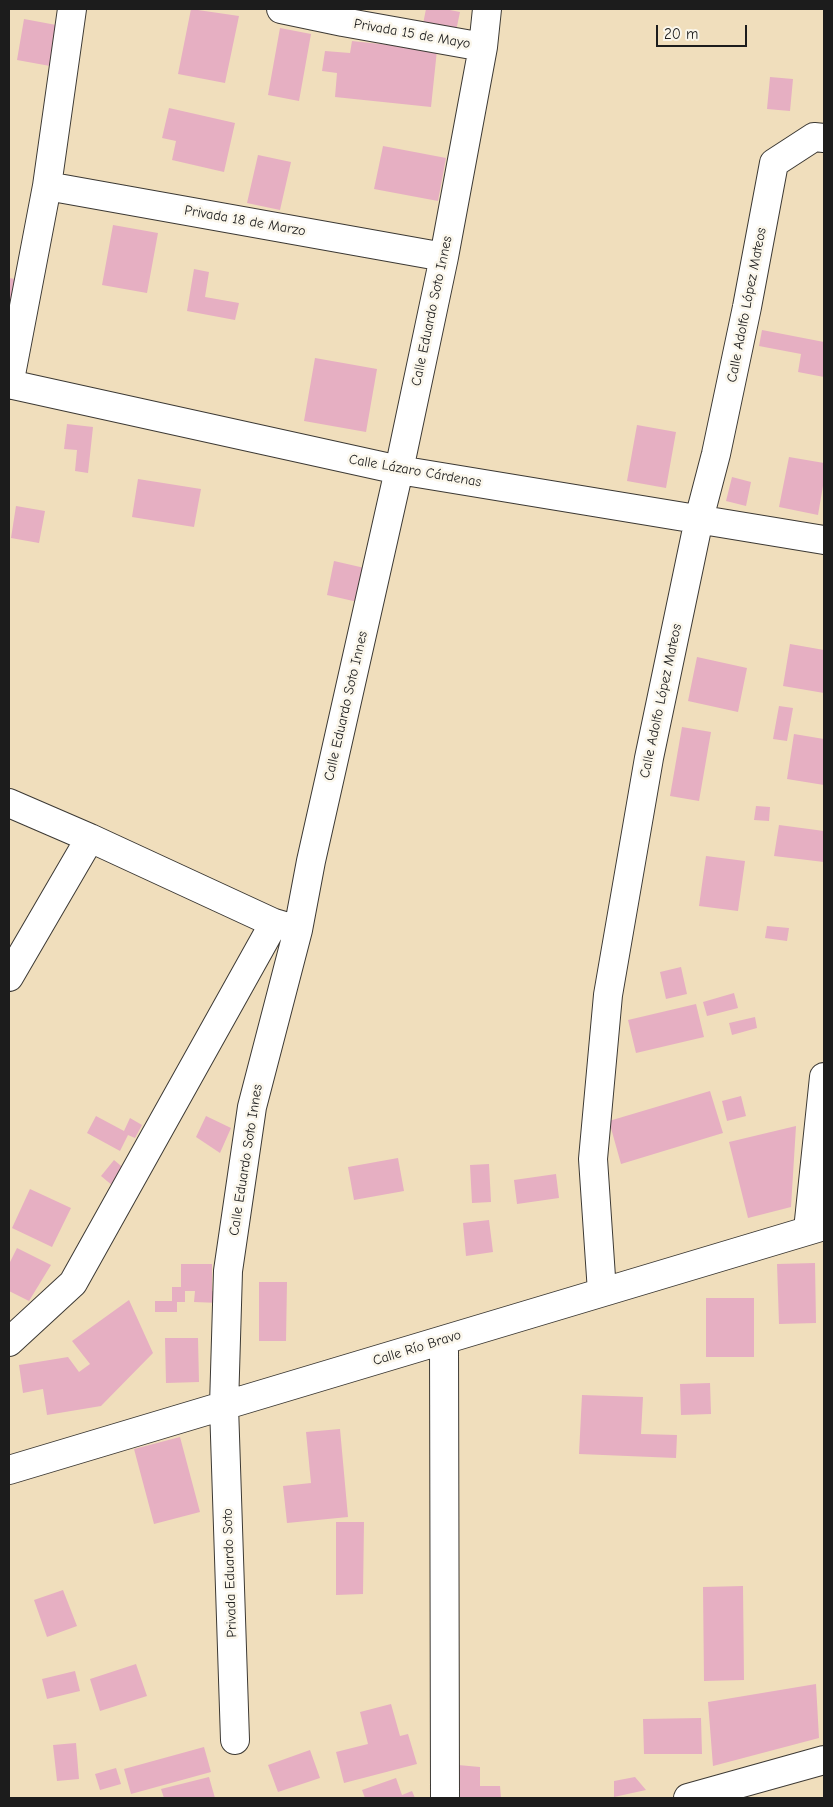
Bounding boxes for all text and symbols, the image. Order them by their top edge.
street label: Privada 15 de Mayo [352,15,472,53]
scale bar [658,15,749,47]
text: 20 m [664,25,698,43]
street label: Privada 18 de Marzo [183,202,307,240]
street label: Calle Adolfo López Mateos [724,226,770,384]
street label: Calle Eduardo Soto Innes [408,234,456,388]
street label: Calle Lázaro Cárdenas [347,451,483,491]
street label: Calle Adolfo López Mateos [636,622,686,780]
street label: Calle Eduardo Soto Innes [321,630,371,782]
street label: Calle Eduardo Soto Innes [226,1083,266,1237]
street label: Calle Río Bravo [371,1327,463,1369]
street label: Privada Eduardo Soto [219,1508,241,1638]

